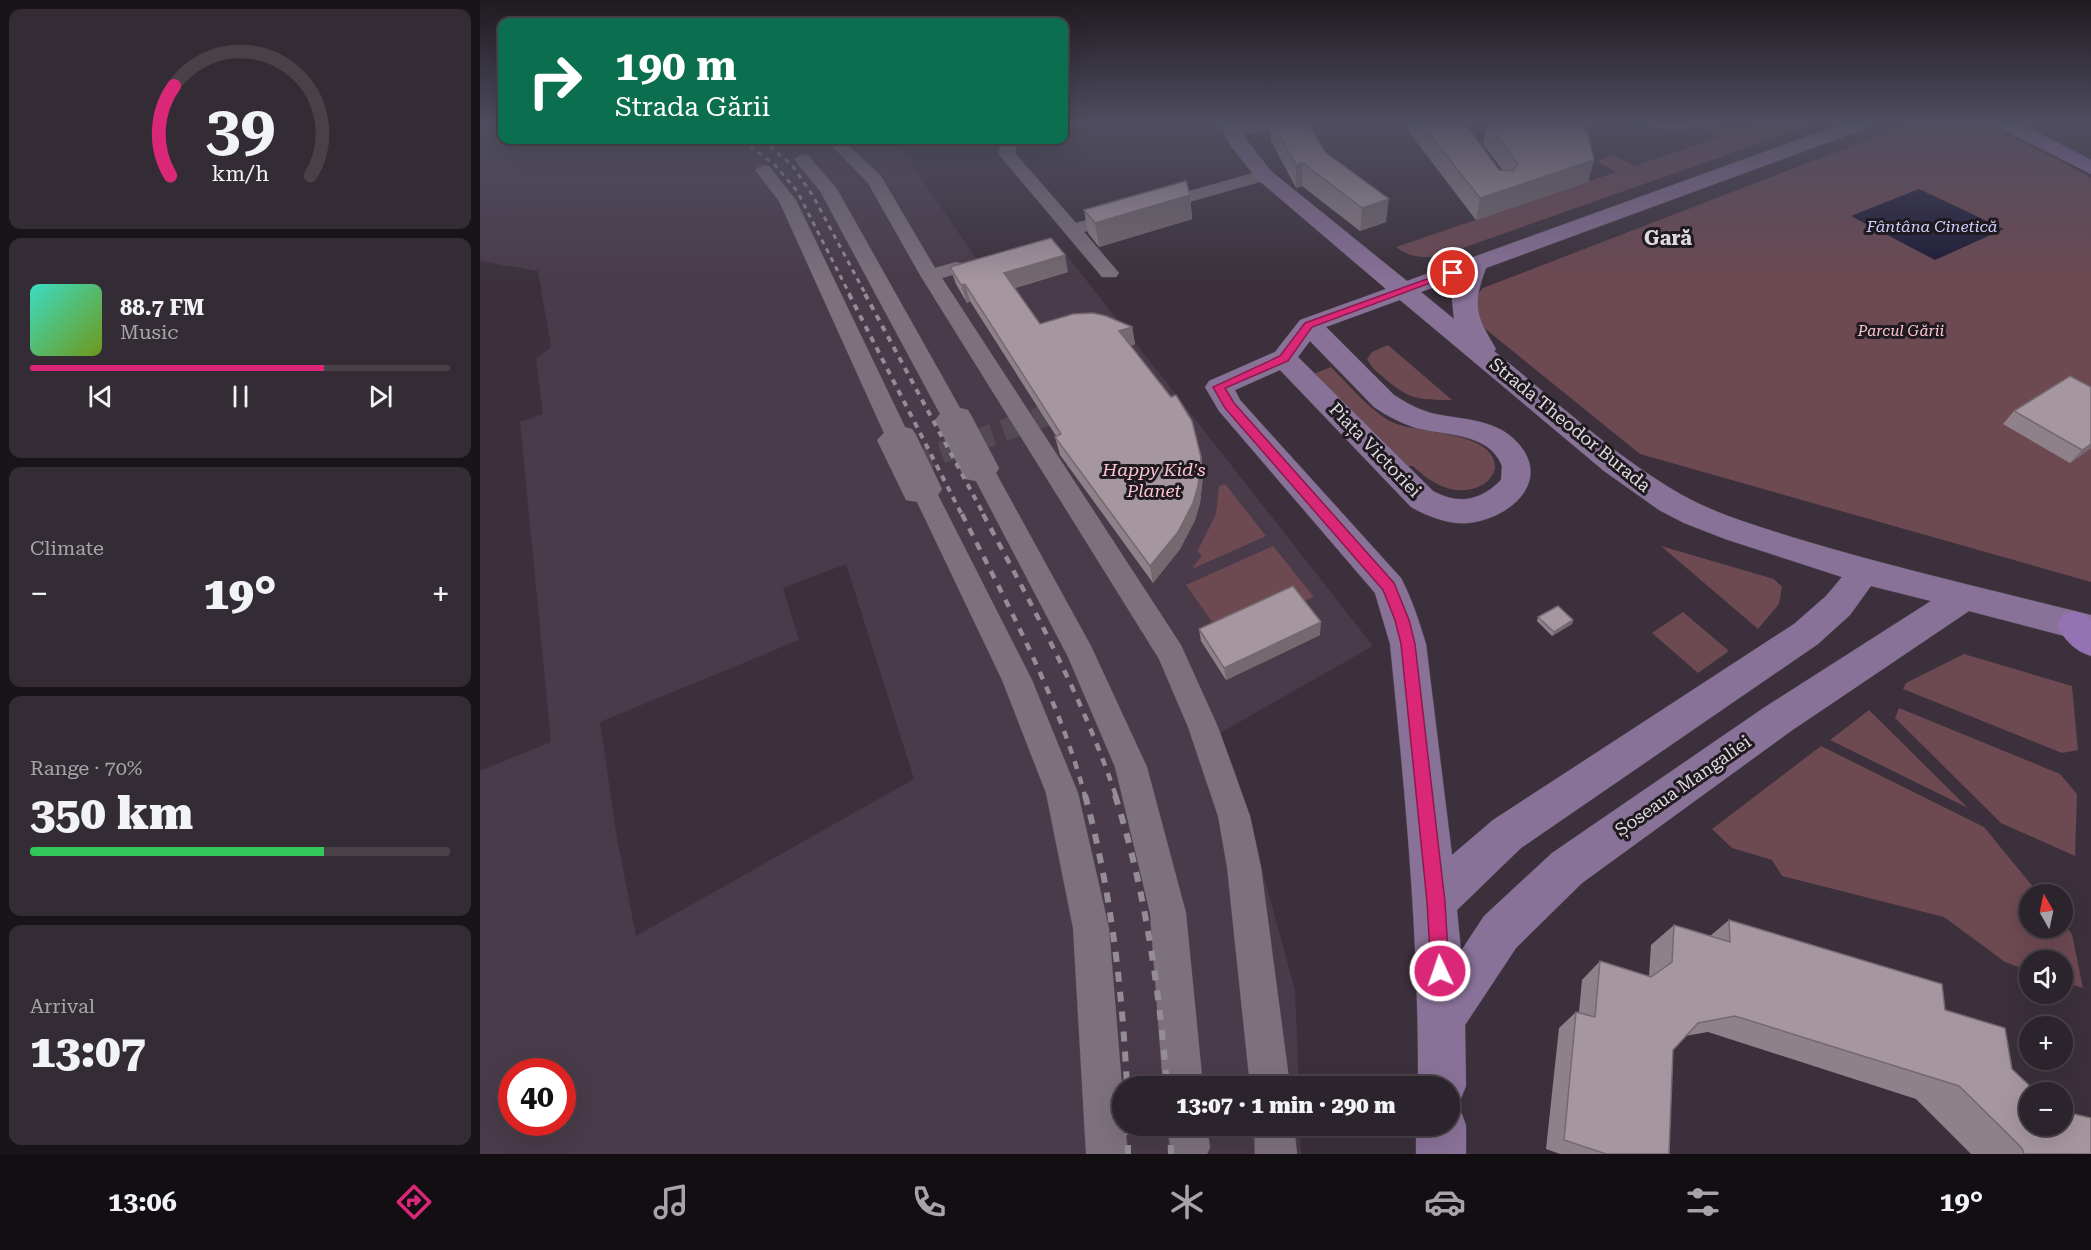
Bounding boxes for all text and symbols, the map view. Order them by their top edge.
text: 190 m [615,41,737,90]
icon: right [516,42,594,120]
text: Strada Gării [615,91,770,123]
text: 39 [205,92,275,165]
text: km/h [211,161,269,186]
water label: Fântâna Cinetică [1865,217,1998,236]
district label: Gară [1644,226,1692,250]
pin [1427,247,1478,298]
icon: arrive [1436,256,1469,289]
text: 88.7 FM [120,295,204,320]
text: Music [120,320,179,344]
park label: Parcul Gării [1857,322,1945,340]
street label: Strada Theodor Burada [1486,353,1655,496]
icon: previous [84,380,117,413]
icon: pause [224,380,257,413]
icon: next [364,380,397,413]
street label: Piața Victoriei [1324,398,1426,502]
park label: Happy Kid's Planet [1101,459,1206,501]
text: Climate [30,536,104,560]
text: 19° [204,567,277,620]
text: − [30,574,48,613]
text: + [432,574,450,613]
street label: Șoseaua Mangaliei [1611,731,1755,841]
text: Range · 70% [30,756,142,780]
text: 350 km [30,787,193,840]
north arrow [2019,884,2073,938]
map controls [2019,884,2073,1136]
position arrow [1408,939,1472,1003]
button: sound [2019,950,2073,1004]
text: Arrival [30,994,95,1018]
button: + [2019,1016,2073,1070]
text: 13:07 [30,1025,146,1078]
speed limit sign: 40 [498,1058,576,1136]
button: − [2019,1082,2073,1136]
text: 13:07 · 1 min · 290 m [1176,1093,1396,1118]
icon: directions [393,1181,435,1223]
icon: music [650,1181,692,1223]
icon: phone [908,1181,950,1223]
icon: climate [1166,1181,1208,1223]
icon: car [1424,1181,1466,1223]
icon: filters [1682,1181,1724,1223]
text: 13:06 [108,1186,177,1218]
text: 19° [1939,1186,1983,1218]

